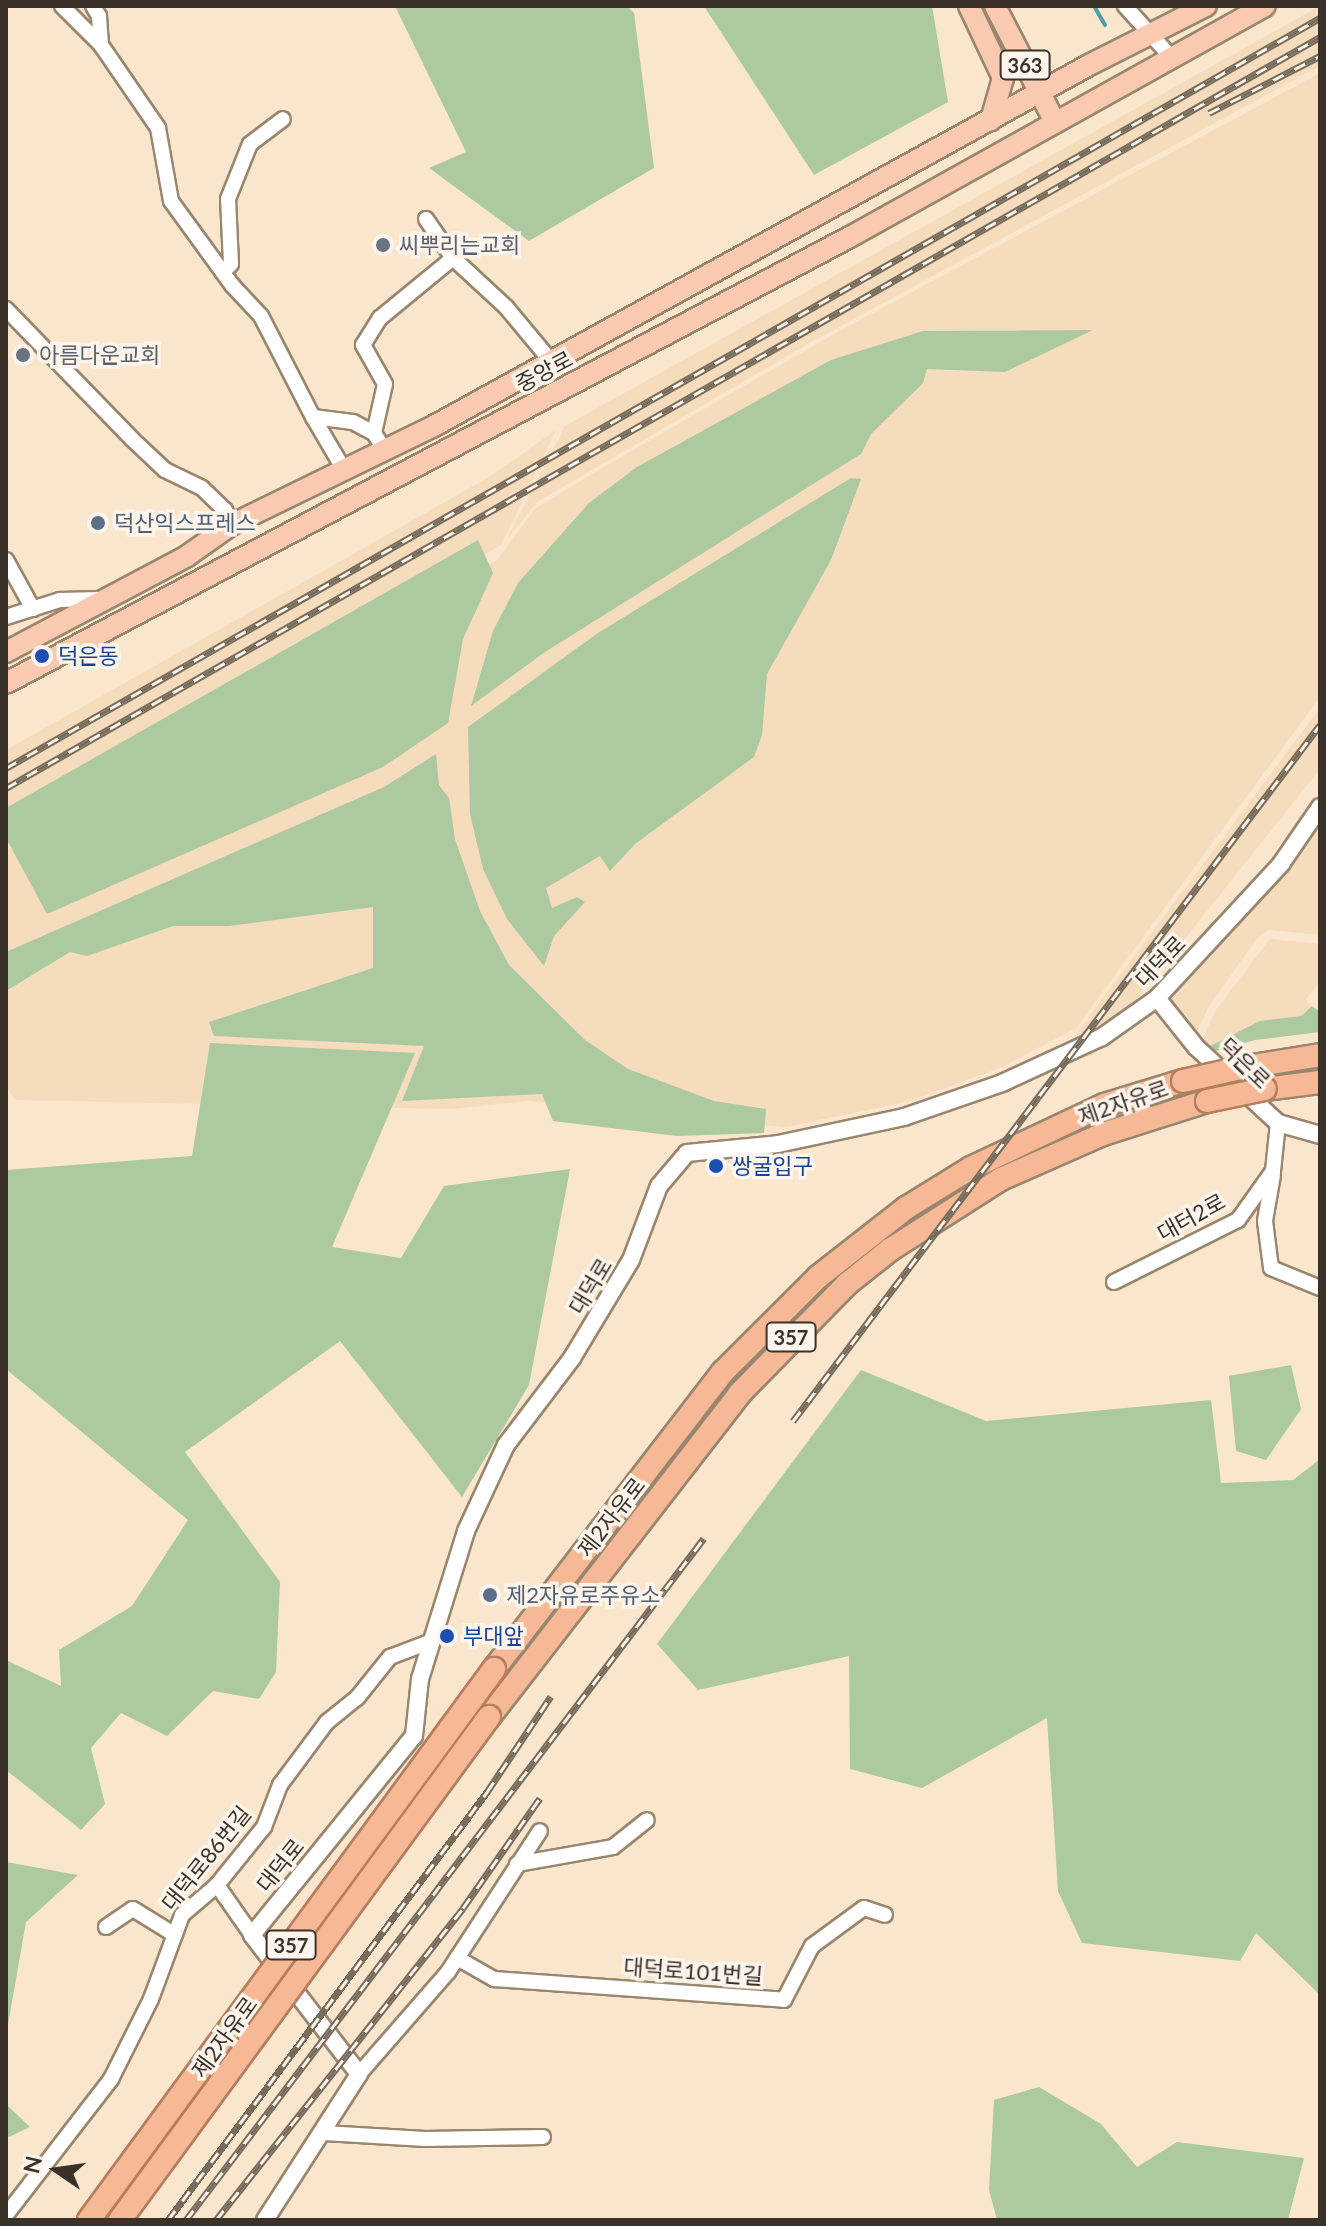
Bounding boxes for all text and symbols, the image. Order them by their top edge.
road number: 363 [999,49,1051,81]
place label: 씨뿌리는교회 [399,232,520,258]
marker: 씨뿌리는교회 [374,236,392,254]
place label: 아름다운교회 [39,342,160,368]
street label: 중앙로 [511,345,577,397]
marker: 아름다운교회 [14,346,32,364]
place label: 덕산익스프레스 [114,510,256,536]
marker: 덕산익스프레스 [89,514,107,532]
place label: 덕은동 [58,643,119,669]
marker: 덕은동 [33,647,51,665]
street label: 대덕로 [1129,930,1191,992]
street label: 덕은로 [1214,1032,1276,1094]
street label: 제2자유로 [1074,1074,1172,1130]
place label: 쌍굴입구 [732,1153,813,1179]
marker: 쌍굴입구 [707,1157,725,1175]
street label: 대터2로 [1152,1188,1230,1246]
street label: 대덕로 [563,1253,617,1319]
road number: 357 [765,1321,817,1353]
street label: 제2자유로 [572,1472,650,1562]
place label: 제2자유로주유소 [506,1582,660,1608]
marker: 제2자유로주유소 [481,1586,499,1604]
place label: 부대앞 [463,1623,524,1649]
marker: 부대앞 [438,1627,456,1645]
street label: 대덕로86번길 [156,1800,256,1916]
street label: 대덕로 [251,1833,309,1897]
road number: 357 [265,1929,317,1961]
street label: 대덕로101번길 [623,1953,763,1989]
street label: 제2자유로 [186,1991,262,2083]
north arrow [16,2130,96,2210]
text: N [17,2153,47,2176]

